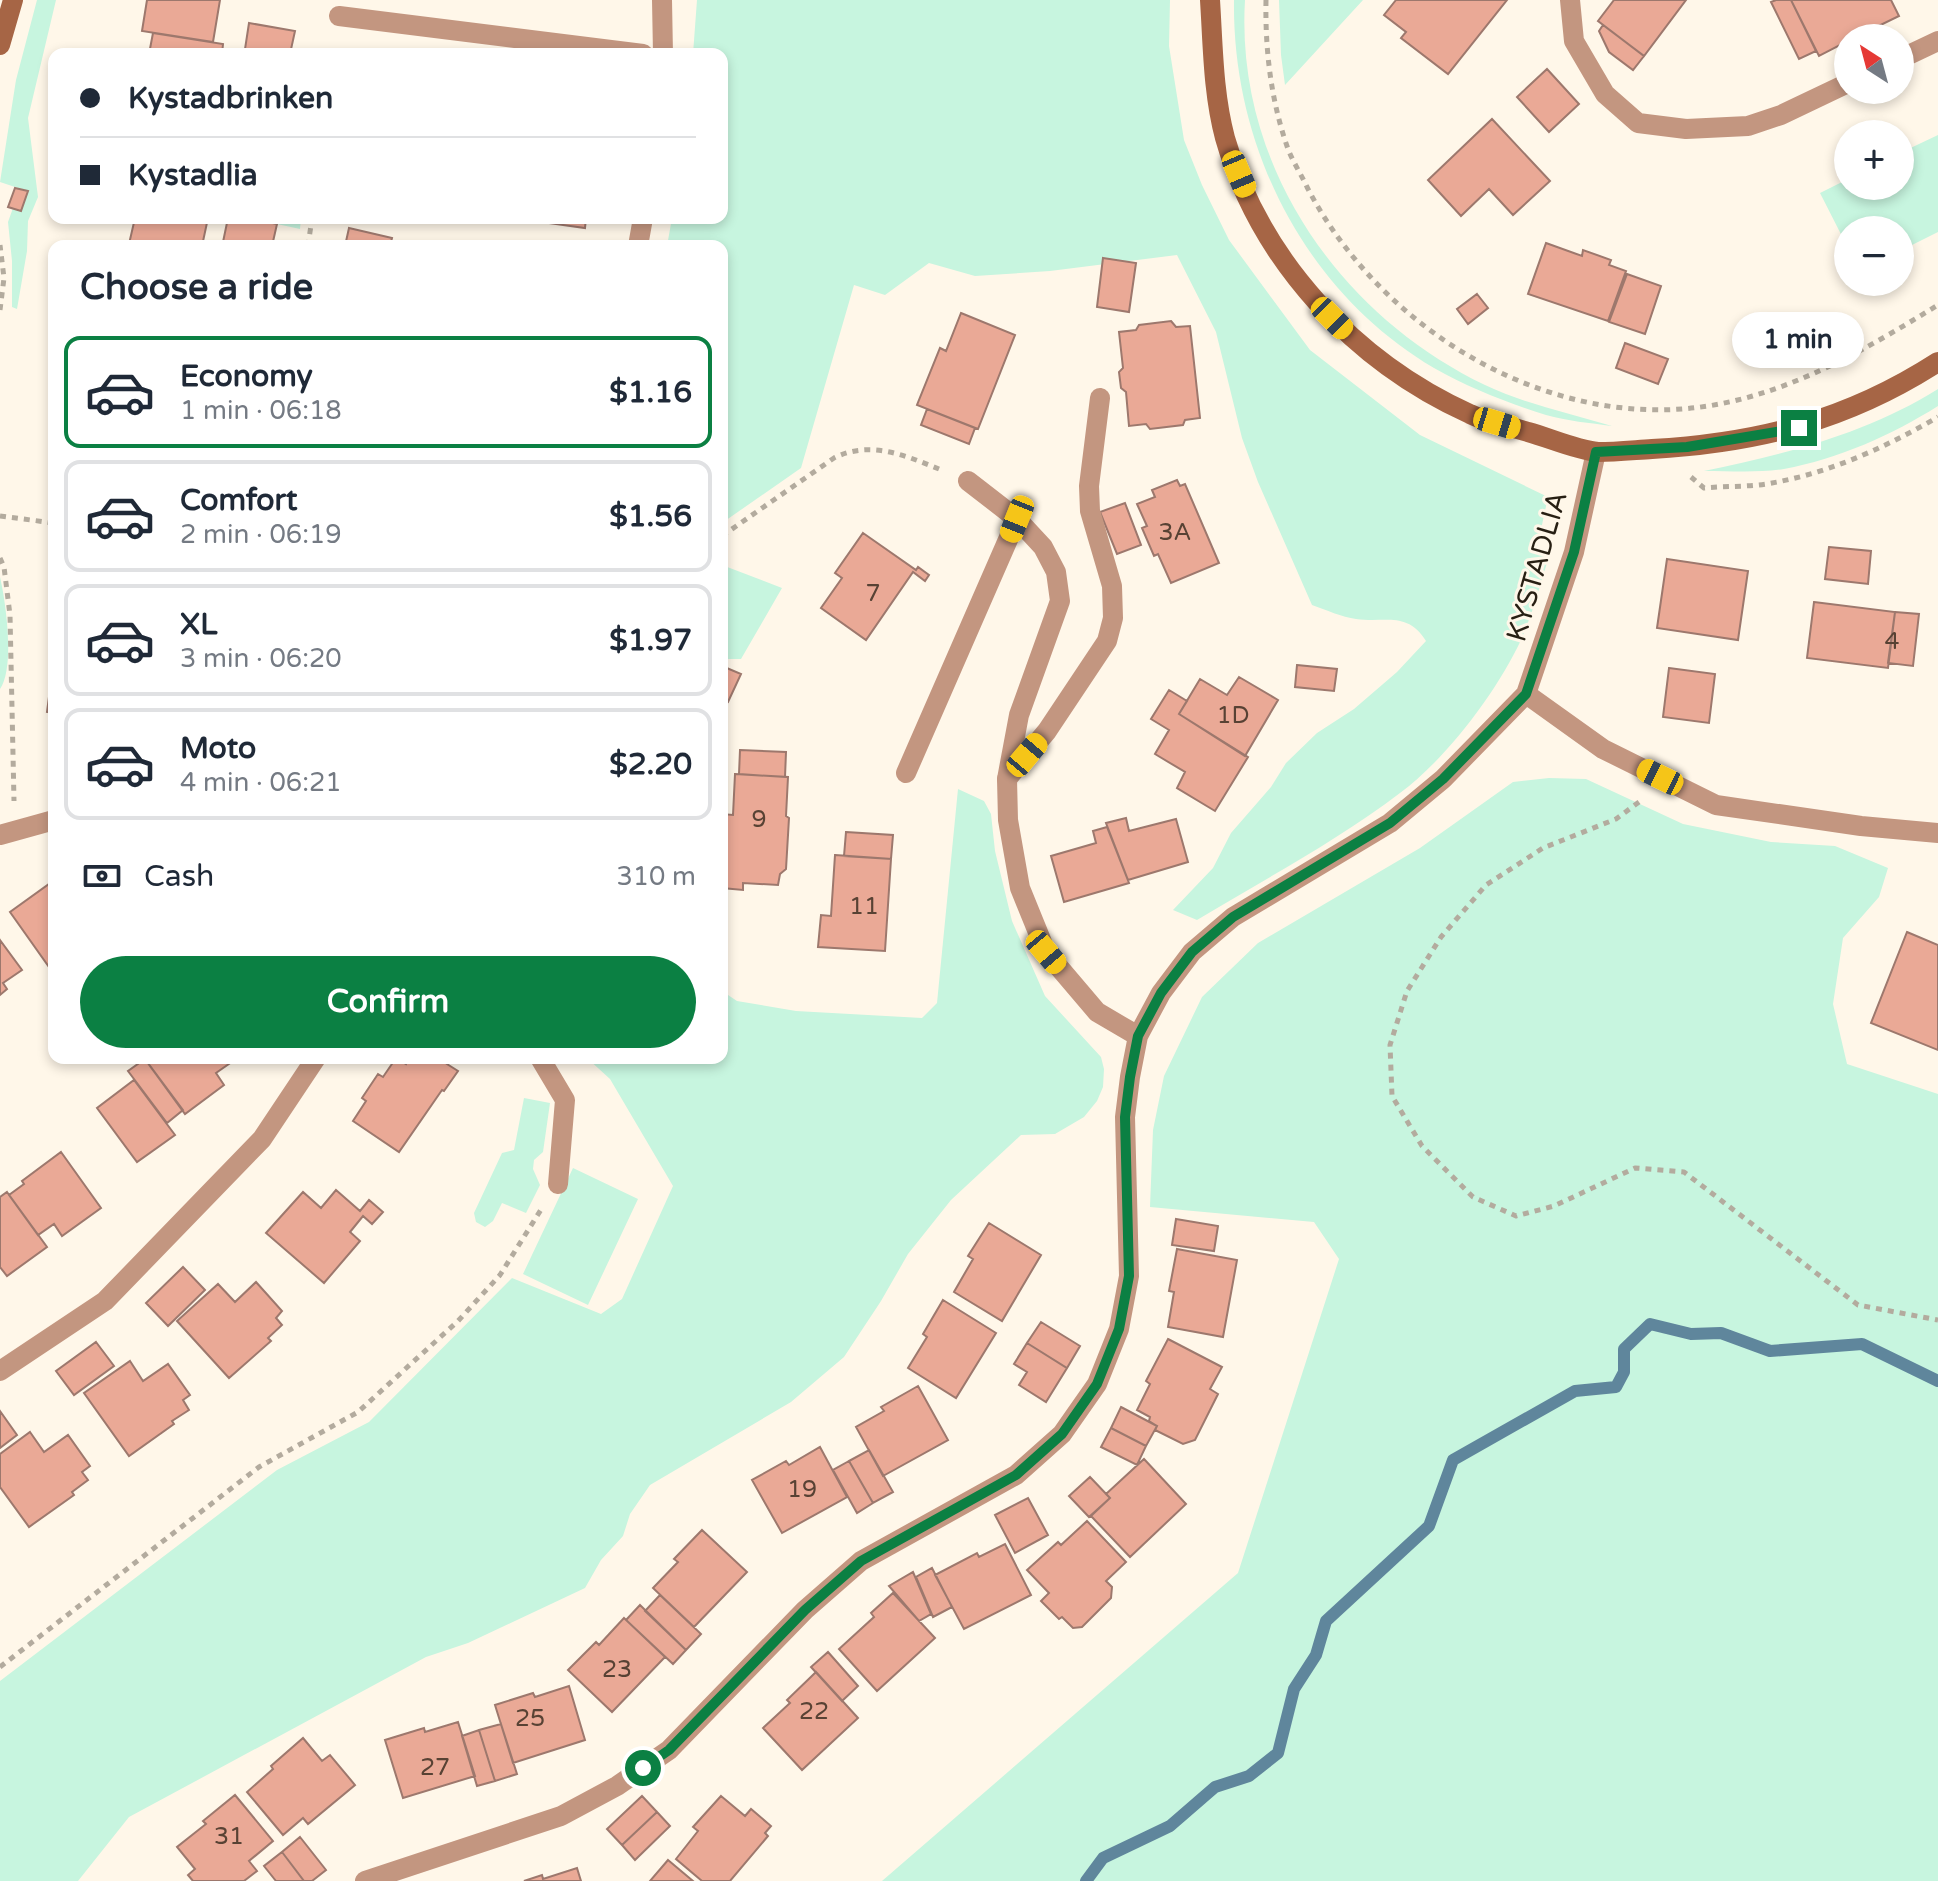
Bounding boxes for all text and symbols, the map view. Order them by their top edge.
north arrow [1834,24,1914,104]
map controls [1834,24,1914,296]
text: Kystadbrinken [128,80,333,117]
button: + [1834,120,1914,200]
car [1219,147,1259,201]
text: Kystadlia [128,157,258,194]
button: − [1834,216,1914,296]
text: Choose a ride [80,266,313,309]
car [1307,293,1357,343]
callout: 1 min [1733,312,1865,368]
text: 1 min [1763,324,1833,355]
icon: car [84,356,156,428]
text: Economy [180,358,313,395]
text: $1.16 [609,374,692,411]
text: 1 min · 06:18 [180,395,342,426]
car [1471,405,1523,441]
route end [1781,410,1817,446]
icon: car [84,480,156,552]
text: Comfort [180,482,298,519]
street label: KYSTADLIA [1499,487,1575,645]
car [997,492,1037,546]
text: $1.56 [609,498,692,535]
house number: 3A [1159,518,1191,547]
text: 2 min · 06:19 [180,519,342,550]
house number: 7 [865,579,881,608]
icon: car [84,604,156,676]
text: XL [180,606,217,643]
text: $1.97 [609,622,692,659]
house number: 4 [1884,627,1900,656]
text: 3 min · 06:20 [180,643,342,674]
house number: 1D [1216,701,1250,730]
icon: car [84,728,156,800]
car [1002,729,1052,781]
text: Moto [180,730,256,767]
text: $2.20 [609,746,692,783]
car [1633,756,1687,798]
text: 4 min · 06:21 [180,767,342,798]
house number: 9 [751,805,767,834]
icon: cash [80,854,124,898]
text: Cash [144,858,214,895]
text: 310 m [616,861,696,892]
house number: 11 [849,892,879,921]
car [1021,926,1071,978]
button: Confirm [80,956,696,1048]
house number: 19 [787,1475,817,1504]
house number: 23 [602,1655,632,1684]
house number: 22 [799,1697,829,1726]
house number: 25 [515,1704,545,1733]
route start [625,1750,661,1786]
house number: 27 [420,1753,450,1782]
house number: 31 [214,1822,244,1851]

